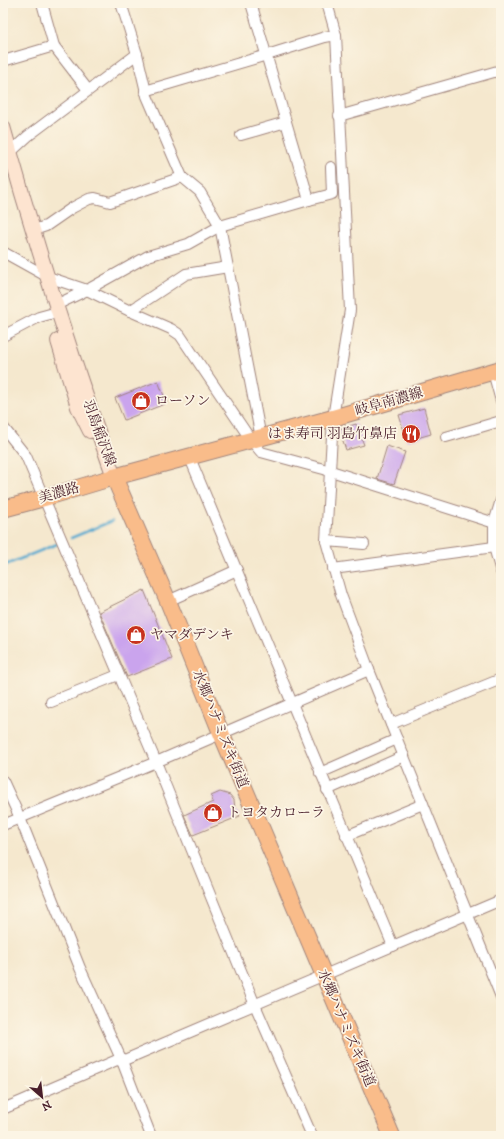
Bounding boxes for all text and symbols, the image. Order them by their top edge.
street label: 岐阜南濃線 [353,384,425,420]
shop icon: ローソン [130,390,152,412]
place label: ローソン [155,392,210,410]
street label: 羽島稲沢線 [79,397,119,469]
restaurant icon: はま寿司 羽島竹鼻店 [400,423,422,445]
place label: はま寿司 羽島竹鼻店 [268,425,397,443]
street label: 美濃路 [36,479,82,507]
shop icon: ヤマダデンキ [125,624,147,646]
place label: ヤマダデンキ [150,626,234,644]
street label: 水郷ハナミズキ街道 [188,667,252,791]
shop icon: トヨタカローラ [202,802,224,824]
place label: トヨタカローラ [227,804,325,822]
street label: 水郷ハナミズキ街道 [313,966,379,1090]
north arrow [22,1077,62,1117]
text: N [39,1097,53,1113]

